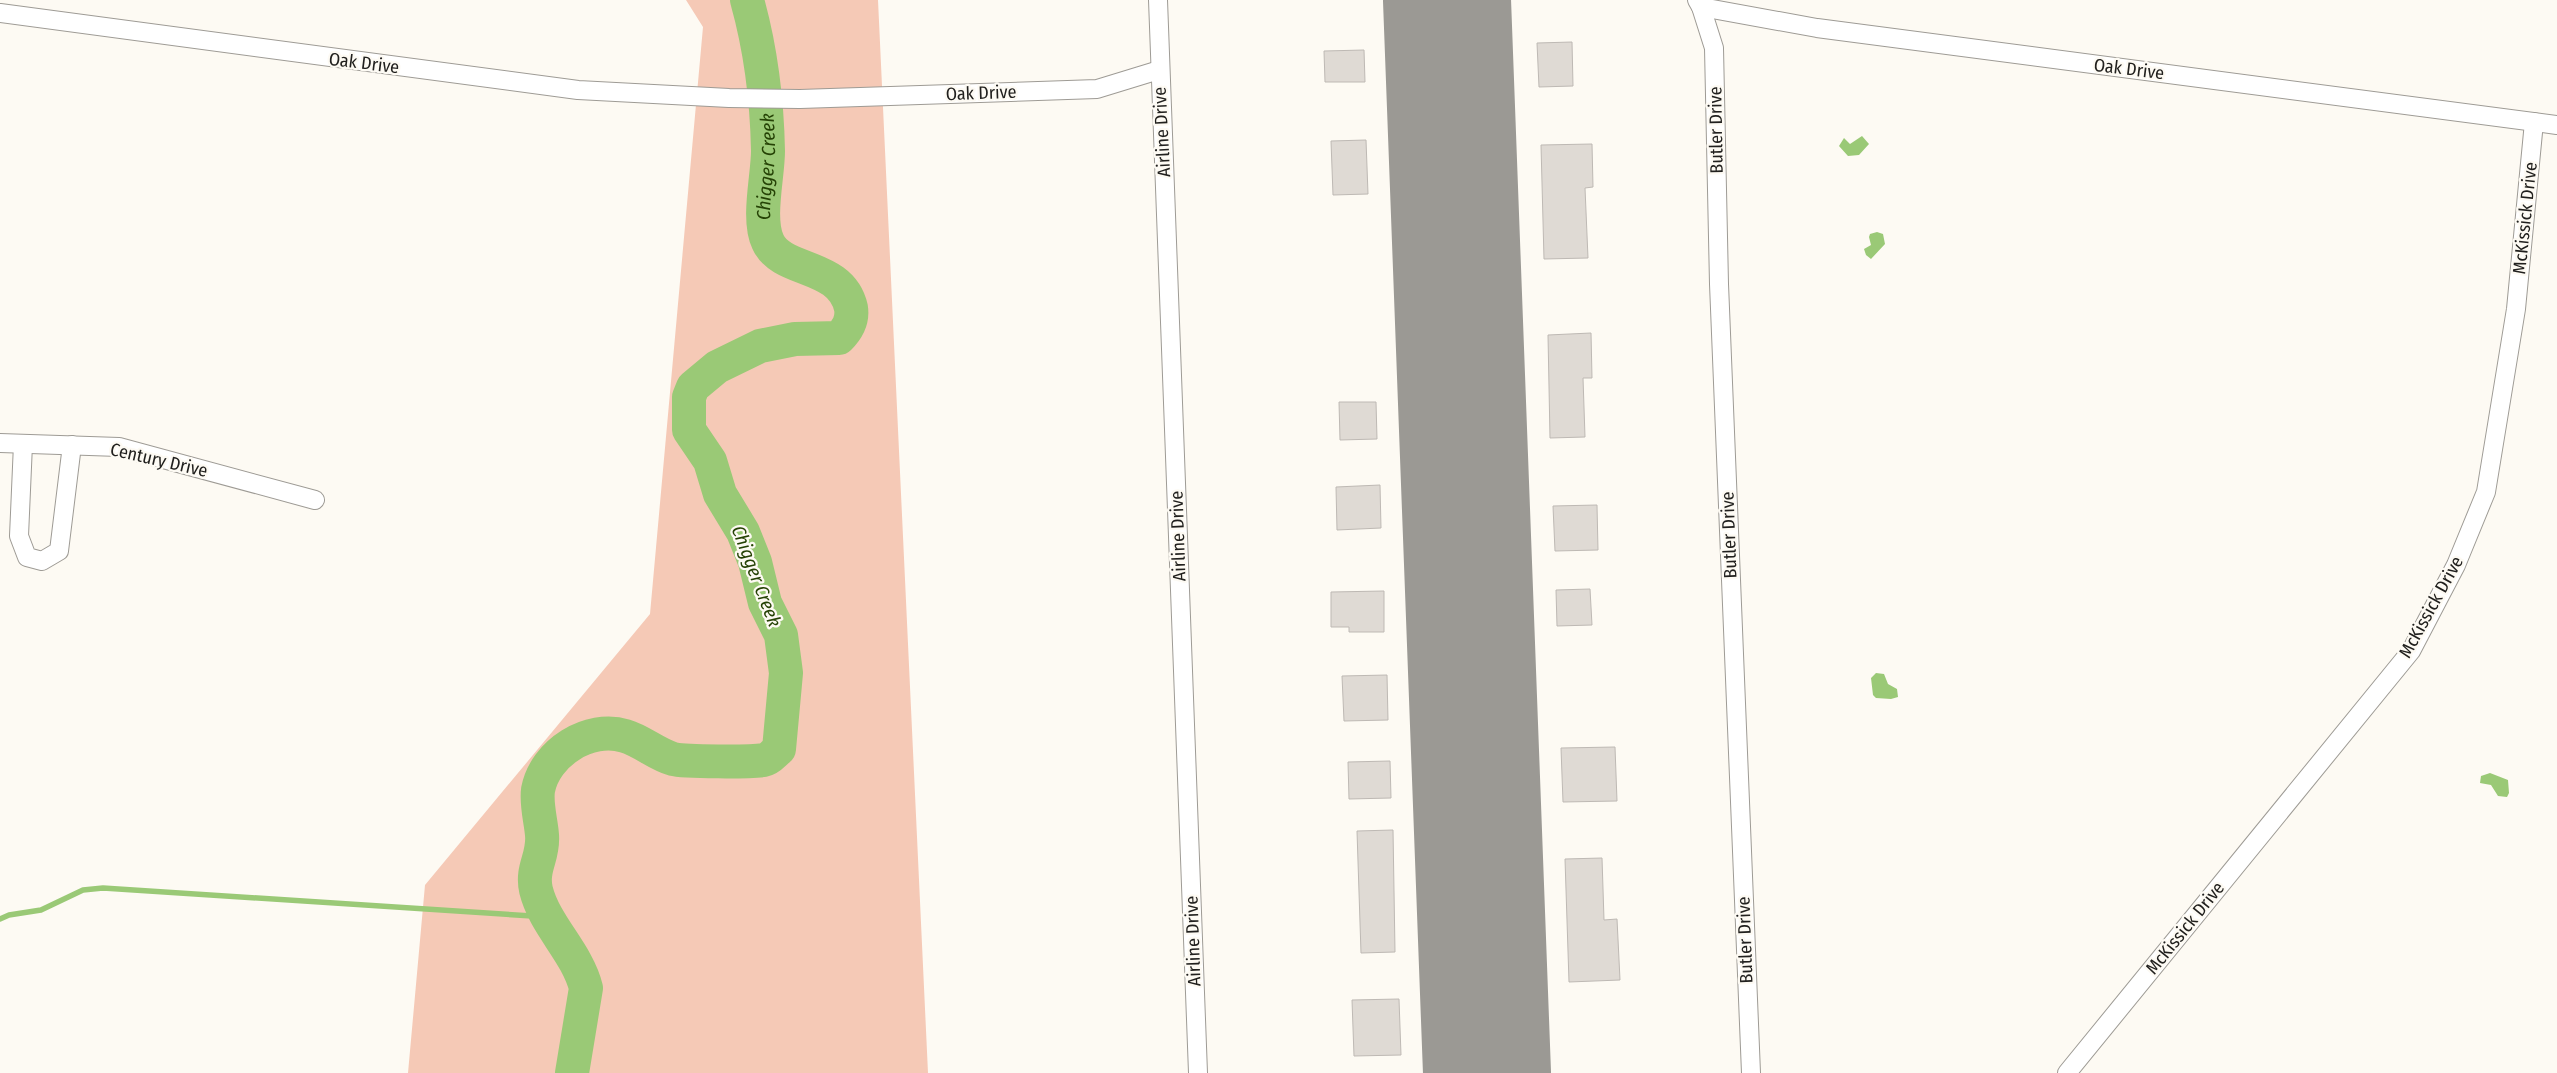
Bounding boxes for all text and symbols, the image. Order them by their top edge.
street label: Oak Drive [328,48,401,78]
street label: Oak Drive [2093,54,2166,84]
street label: Oak Drive [945,81,1017,105]
street label: Airline Drive [1149,86,1175,178]
street label: Butler Drive [1704,86,1728,174]
water label: Chigger Creek [752,113,780,220]
street label: McKissick Drive [2508,161,2542,275]
street label: Century Drive [108,438,210,482]
street label: Airline Drive [1165,490,1191,582]
street label: Butler Drive [1716,491,1742,579]
water label: Chigger Creek [727,522,786,630]
street label: McKissick Drive [2394,552,2468,662]
street label: McKissick Drive [2141,877,2229,979]
street label: Airline Drive [1180,895,1206,987]
street label: Butler Drive [1732,896,1758,984]

